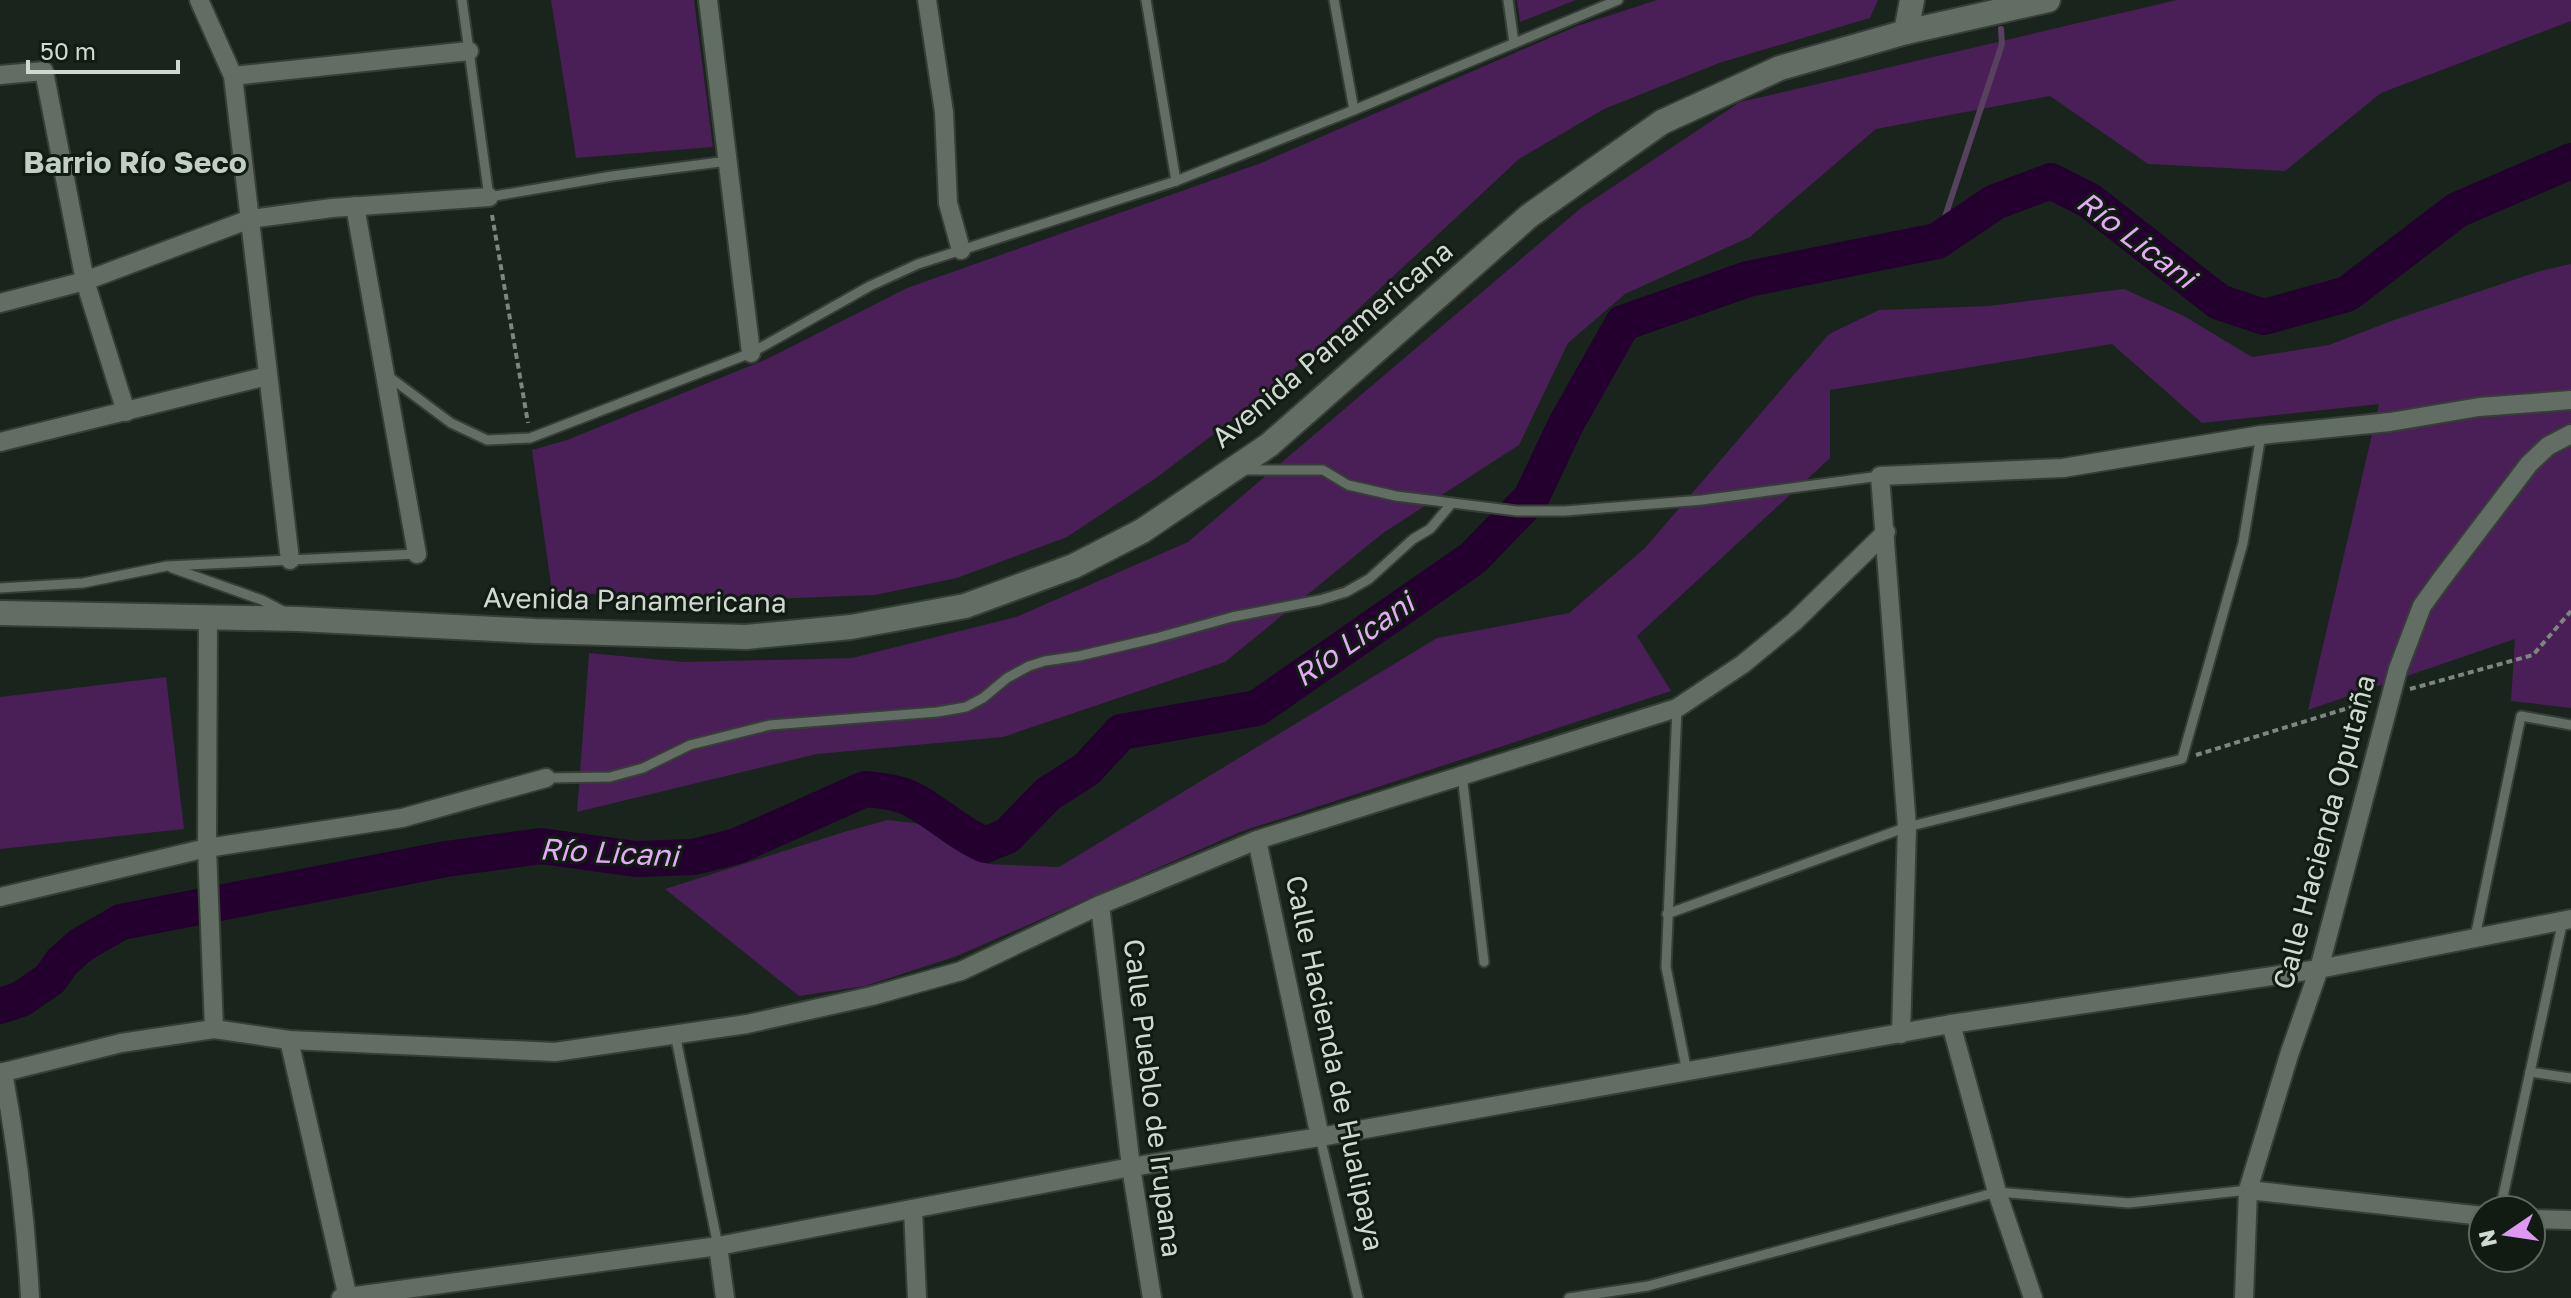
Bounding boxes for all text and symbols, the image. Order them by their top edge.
scale bar [28,24,178,74]
text: 50 m [40,36,96,65]
district label: Barrio Río Seco [23,144,247,180]
water label: Río Licani [2070,183,2205,297]
street label: Avenida Panamericana [1205,233,1459,454]
street label: Avenida Panamericana [483,580,787,619]
water label: Río Licani [1286,583,1423,694]
street label: Calle Hacienda Oputaña [2266,671,2381,993]
water label: Río Licani [539,830,682,874]
street label: Calle Hacienda de Hualipaya [1280,872,1391,1254]
street label: Calle Pueblo de Irupana [1118,937,1189,1259]
north arrow [2467,1194,2547,1274]
text: N [2472,1227,2502,1250]

